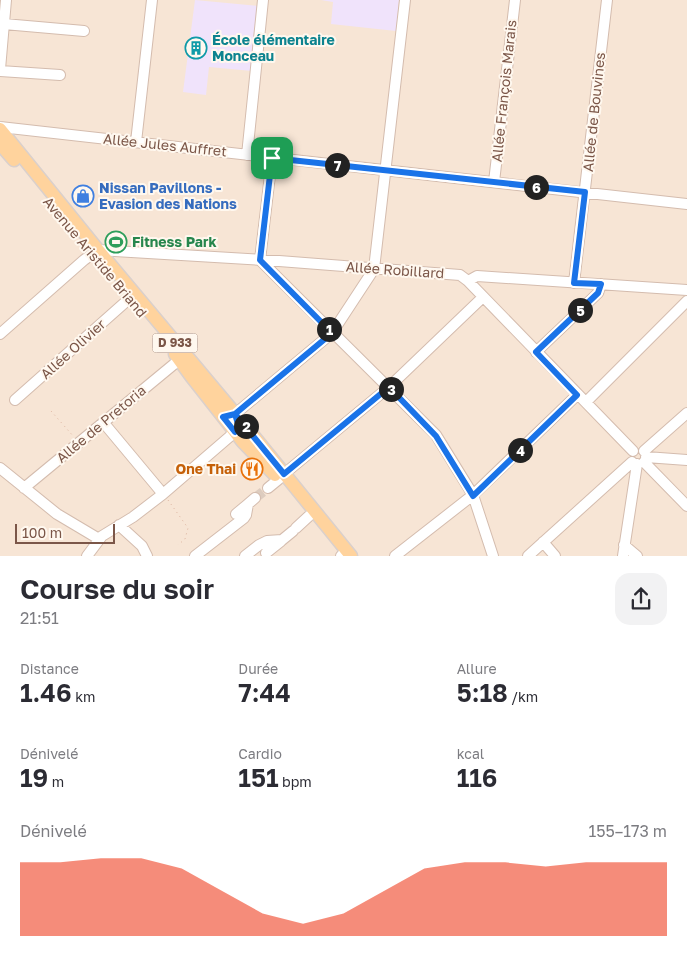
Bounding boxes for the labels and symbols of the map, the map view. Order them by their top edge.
street label: Allée François Marais [488,19,519,163]
place label: École élémentaire Monceau [212,31,335,64]
building icon: École élémentaire Monceau [184,36,208,60]
street label: Allée de Bouvines [579,51,608,172]
street label: Allée Jules Auffret [102,130,228,159]
pin [251,137,293,179]
pin: 7 [324,152,350,178]
pin: 6 [524,174,548,200]
place label: Nissan Pavillons - Evasion des Nations [99,179,237,212]
shop icon: Nissan Pavillons - Evasion des Nations [71,184,95,208]
street label: Avenue Aristide Briand [40,193,151,320]
sports icon: Fitness Park [104,230,128,254]
place label: Fitness Park [132,233,217,250]
street label: Allée Robillard [345,258,445,281]
pin: 5 [568,298,592,322]
street label: Allée Olivier [37,315,109,382]
pin: 1 [316,316,342,342]
road number: D 933 [152,333,198,352]
pin: 3 [378,376,404,402]
street label: Allée de Pretoria [52,381,149,466]
pin: 2 [234,414,258,438]
pin: 4 [508,438,532,462]
restaurant icon: One Thai [240,457,264,481]
place label: One Thai [175,460,236,477]
scale bar [15,521,115,544]

